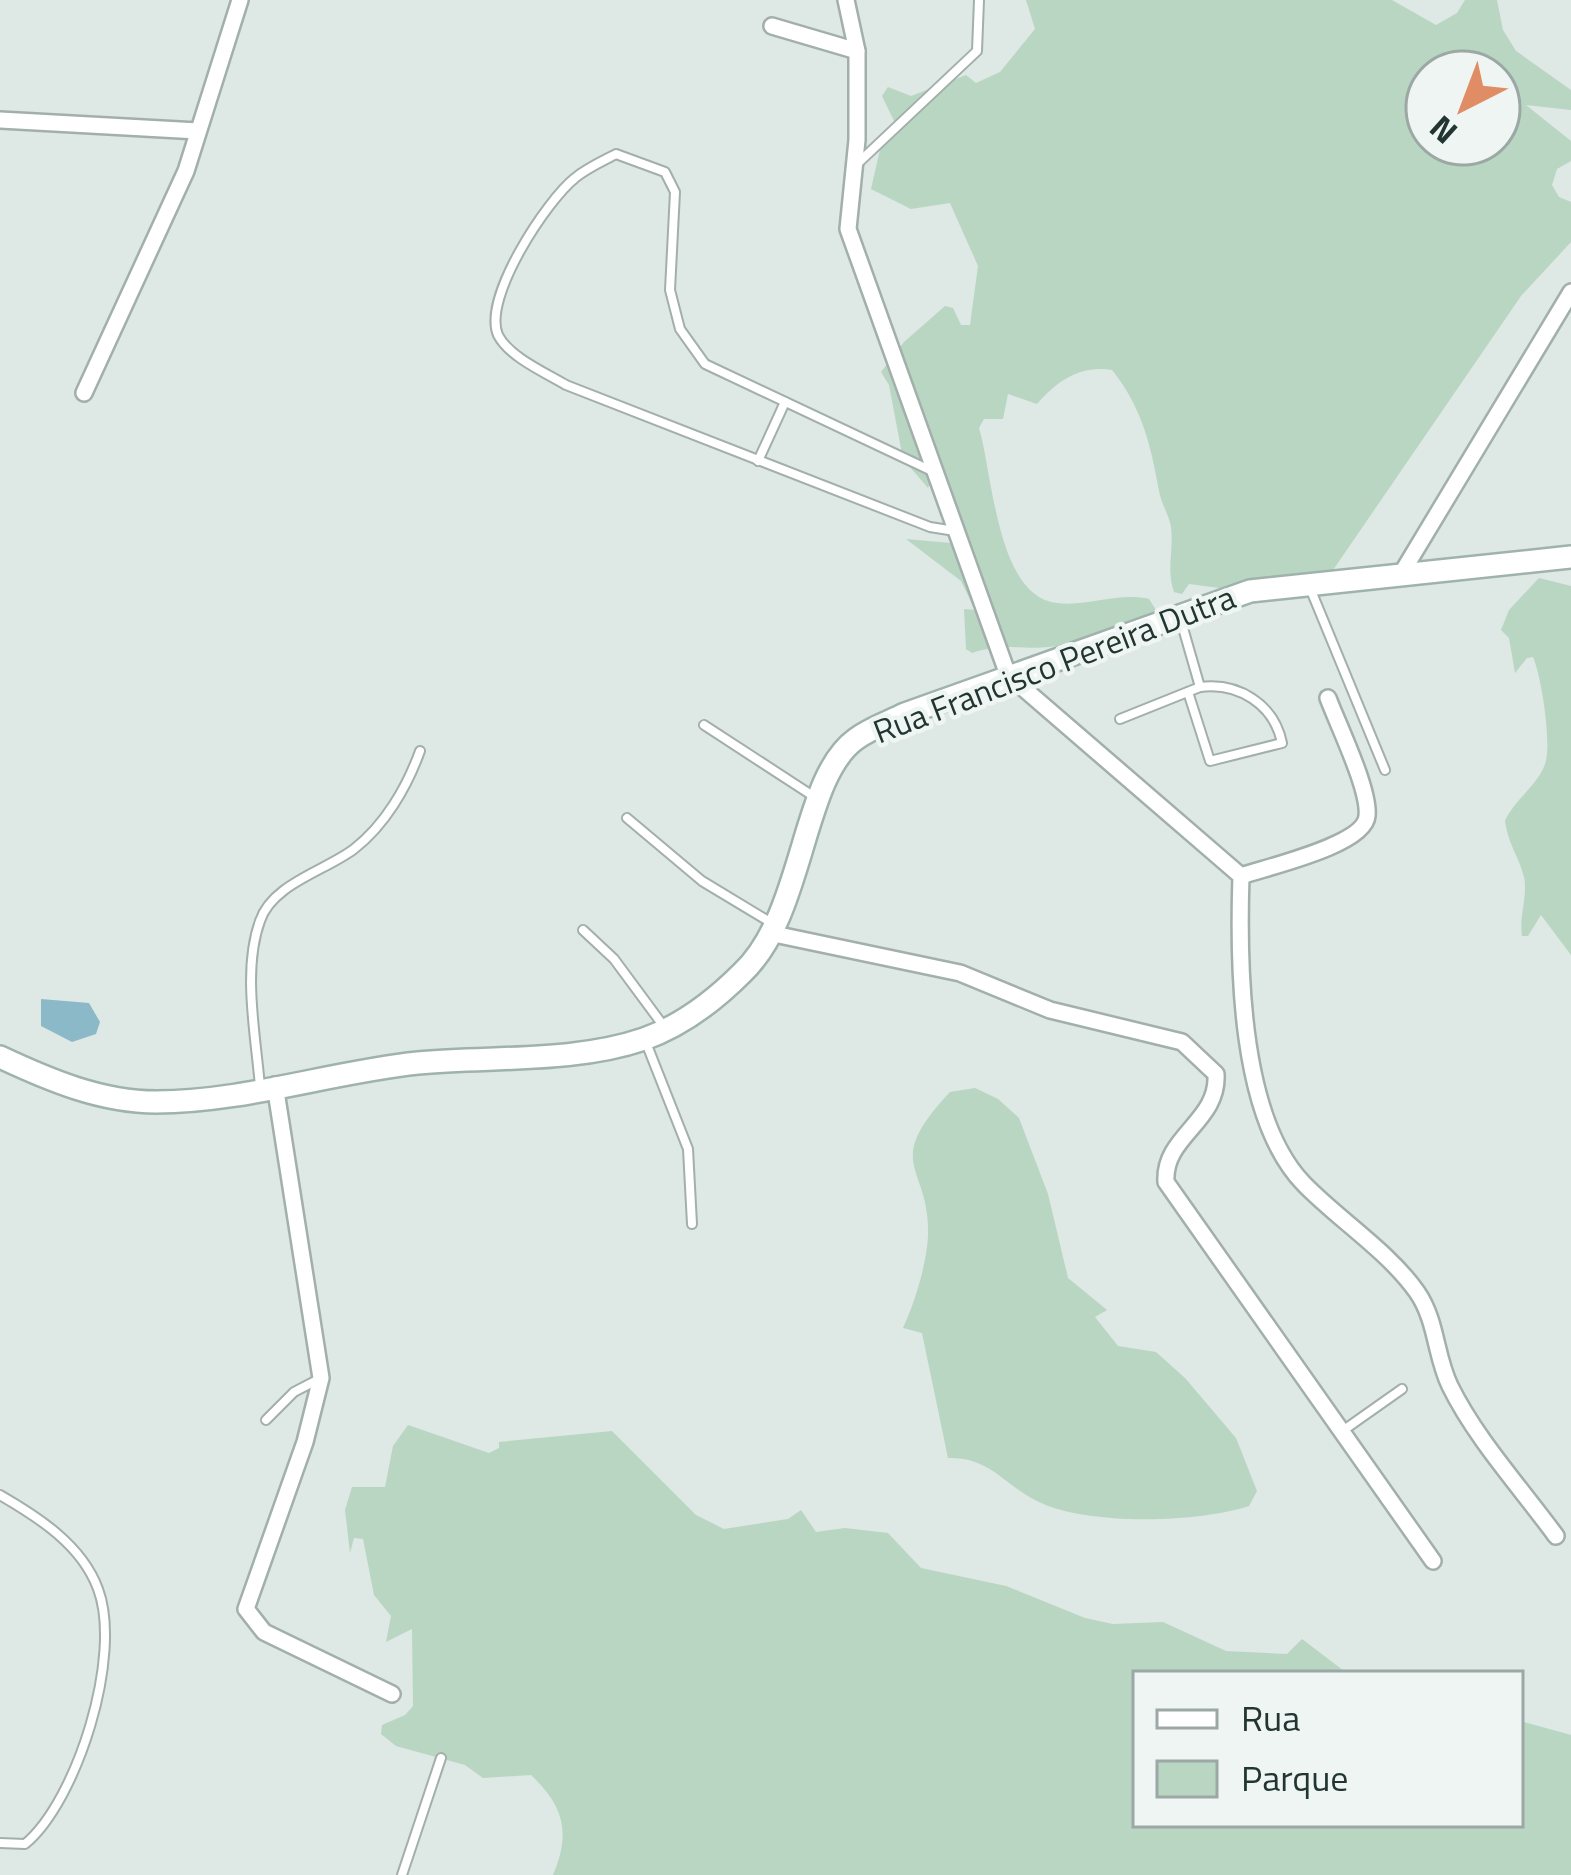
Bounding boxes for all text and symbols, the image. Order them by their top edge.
north arrow [1403,48,1523,168]
text: N [1418,104,1468,157]
street label: Rua Francisco Pereira Dutra [866,572,1242,756]
legend [1133,1671,1523,1827]
text: Rua [1241,1690,1300,1745]
text: Parque [1241,1750,1348,1805]

